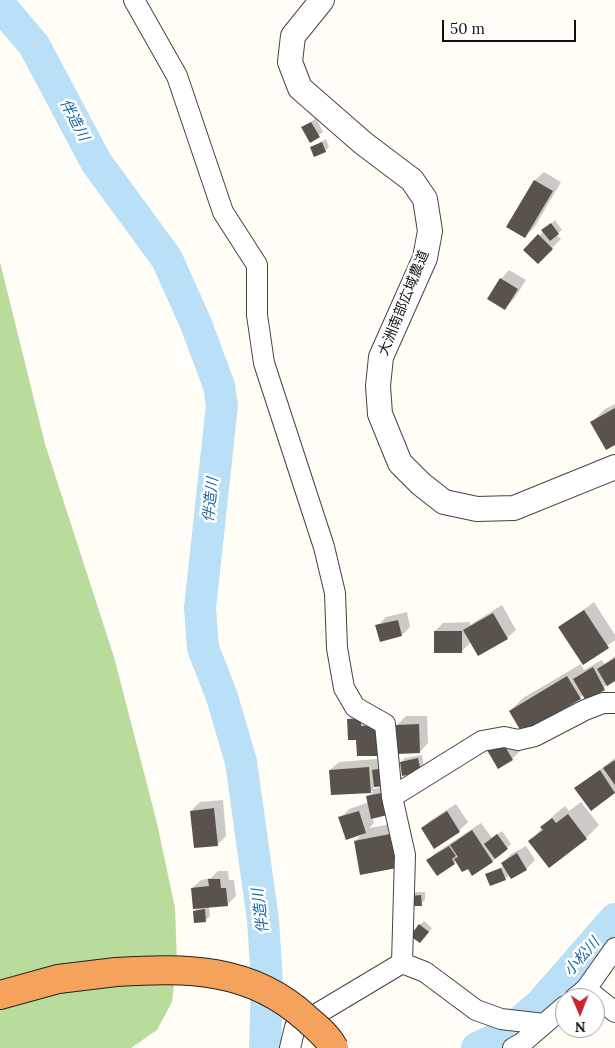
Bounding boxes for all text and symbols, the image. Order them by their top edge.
scale bar [445,10,579,42]
text: 50 m [450,19,485,38]
water label: 伴造川 [55,96,93,144]
street label: 大洲南部広域農道 [375,248,433,358]
water label: 伴造川 [200,477,222,523]
water label: 伴造川 [249,888,273,934]
water label: 小松川 [560,934,604,980]
north arrow [555,988,605,1038]
text: N [575,1018,586,1036]

